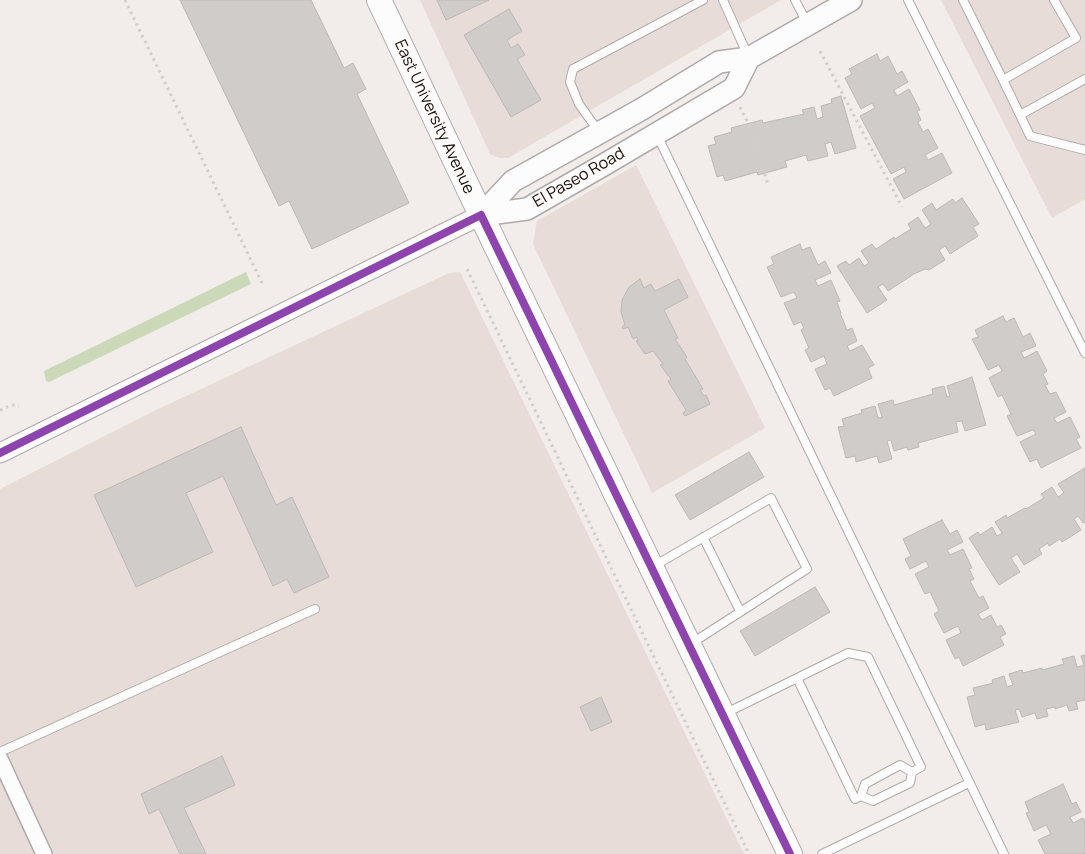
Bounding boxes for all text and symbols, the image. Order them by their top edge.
street label: East University Avenue [390,37,478,197]
street label: El Paseo Road [530,144,628,212]

